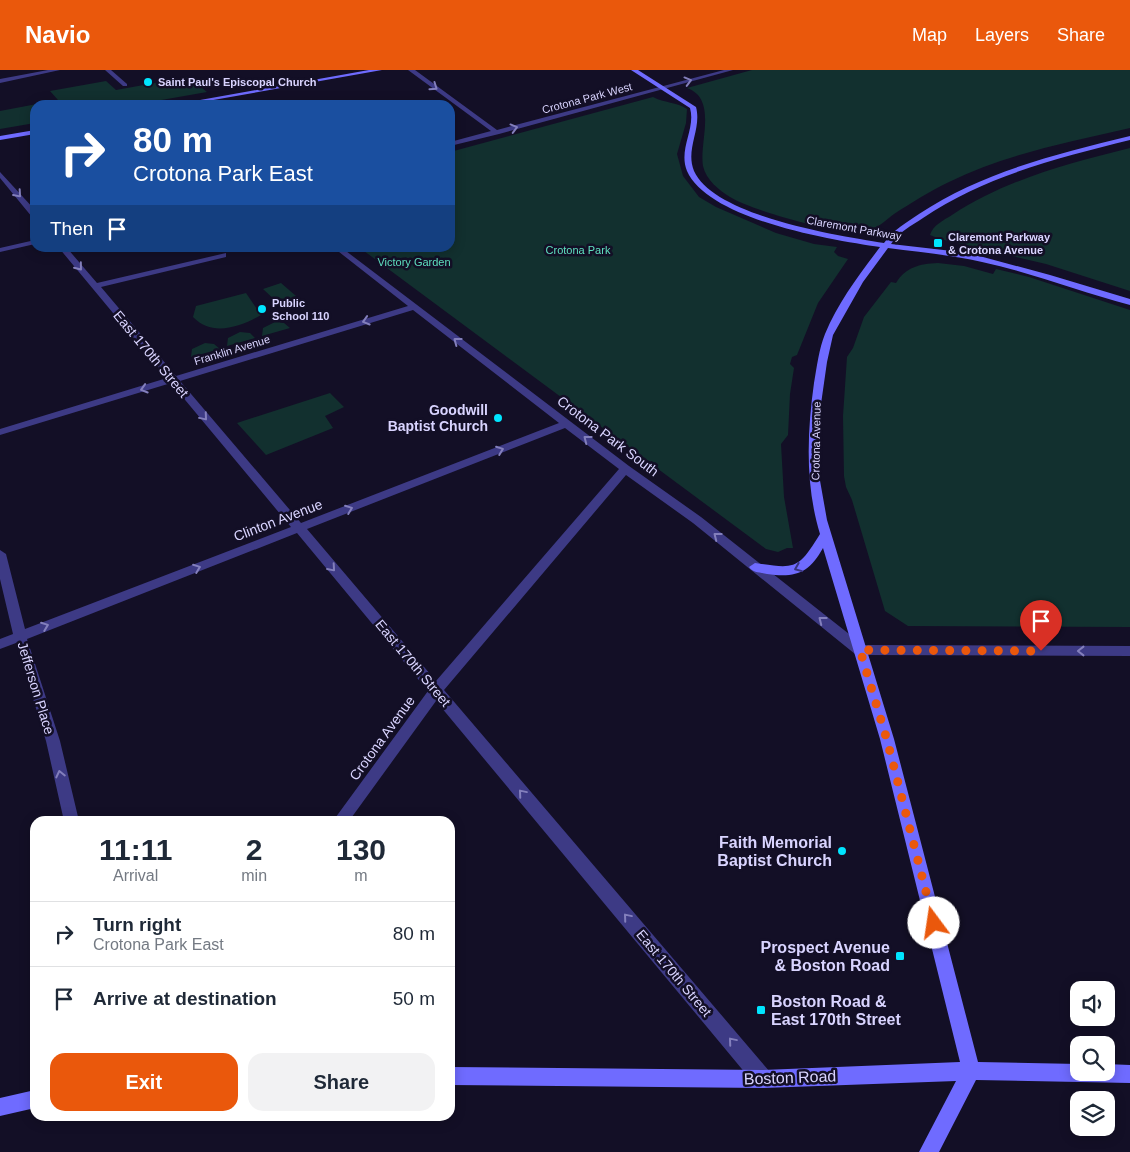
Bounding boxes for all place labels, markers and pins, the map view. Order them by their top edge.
marker: Saint Paul's Episcopal Church [142,76,154,88]
place label: Saint Paul's Episcopal Church [158,76,317,88]
place label: Claremont Parkway & Crotona Avenue [948,231,1051,256]
marker: Claremont Parkway & Crotona Avenue [932,237,944,249]
place label: Public School 110 [272,297,329,322]
marker: Public School 110 [256,303,268,315]
place label: Goodwill Baptist Church [388,402,488,434]
marker: Goodwill Baptist Church [492,412,504,424]
pin [1020,600,1062,651]
place label: Faith Memorial Baptist Church [717,834,832,869]
marker: Faith Memorial Baptist Church [836,845,848,857]
place label: Prospect Avenue & Boston Road [760,939,890,974]
marker: Prospect Avenue & Boston Road [894,950,906,962]
place label: Boston Road & East 170th Street [771,993,902,1028]
marker: Boston Road & East 170th Street [755,1004,767,1016]

